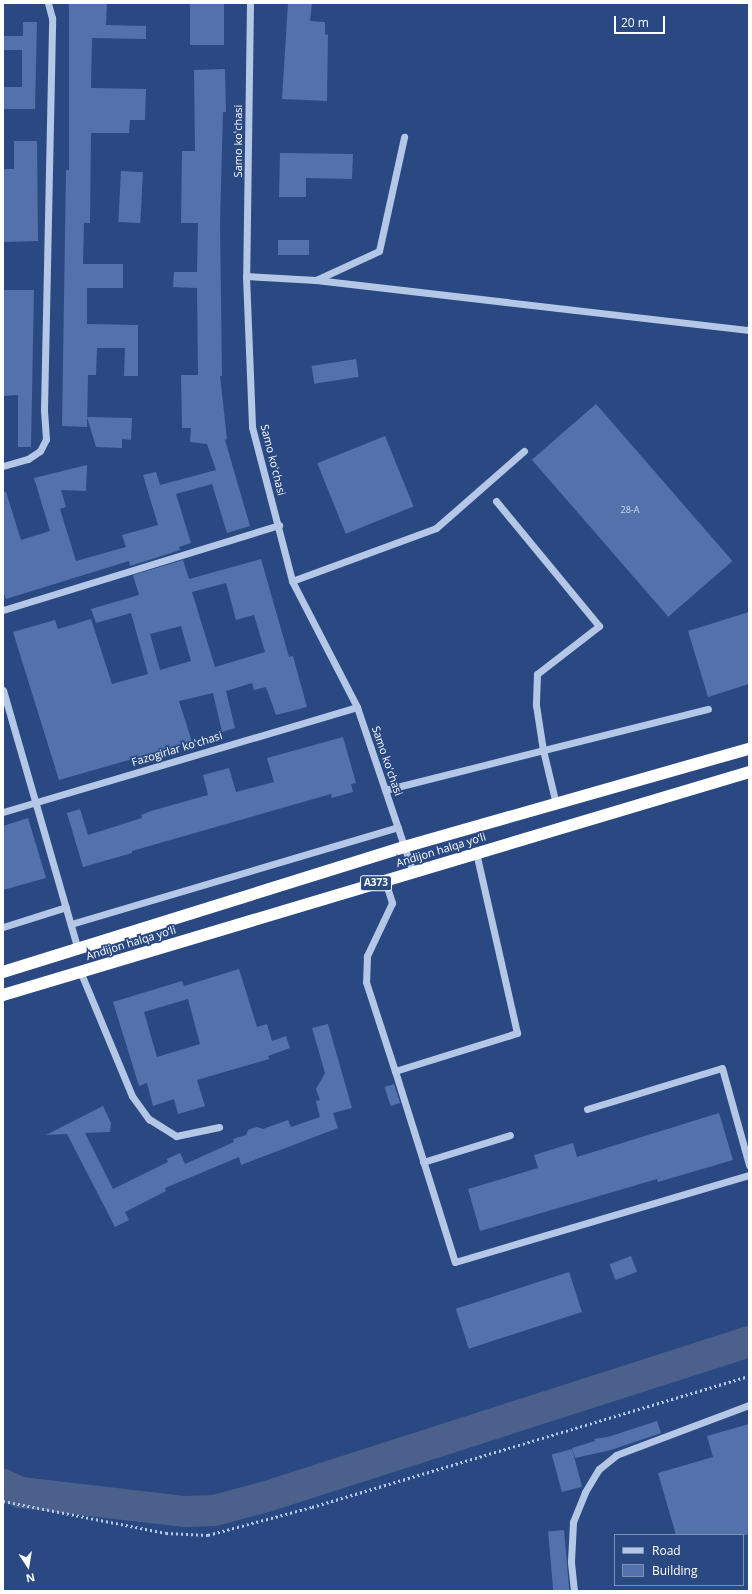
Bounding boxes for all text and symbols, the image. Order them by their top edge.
scale bar [616,8,667,34]
text: 20 m [621,14,649,31]
street label: Samo koʻchasi [231,105,245,177]
street label: Samo koʻchasi [258,423,288,497]
house number: 28-A [621,505,639,515]
street label: Samo koʻchasi [369,724,405,798]
street label: Fazogirlar koʻchasi [130,729,224,769]
street label: Andijon halqa yo‘li [395,830,487,870]
road number: A373 [359,875,393,891]
street label: Andijon halqa yo‘li [85,923,177,963]
legend [614,1534,744,1586]
text: Road [652,1542,681,1559]
north arrow [8,1546,48,1586]
text: Building [652,1562,697,1579]
text: N [25,1570,37,1586]

